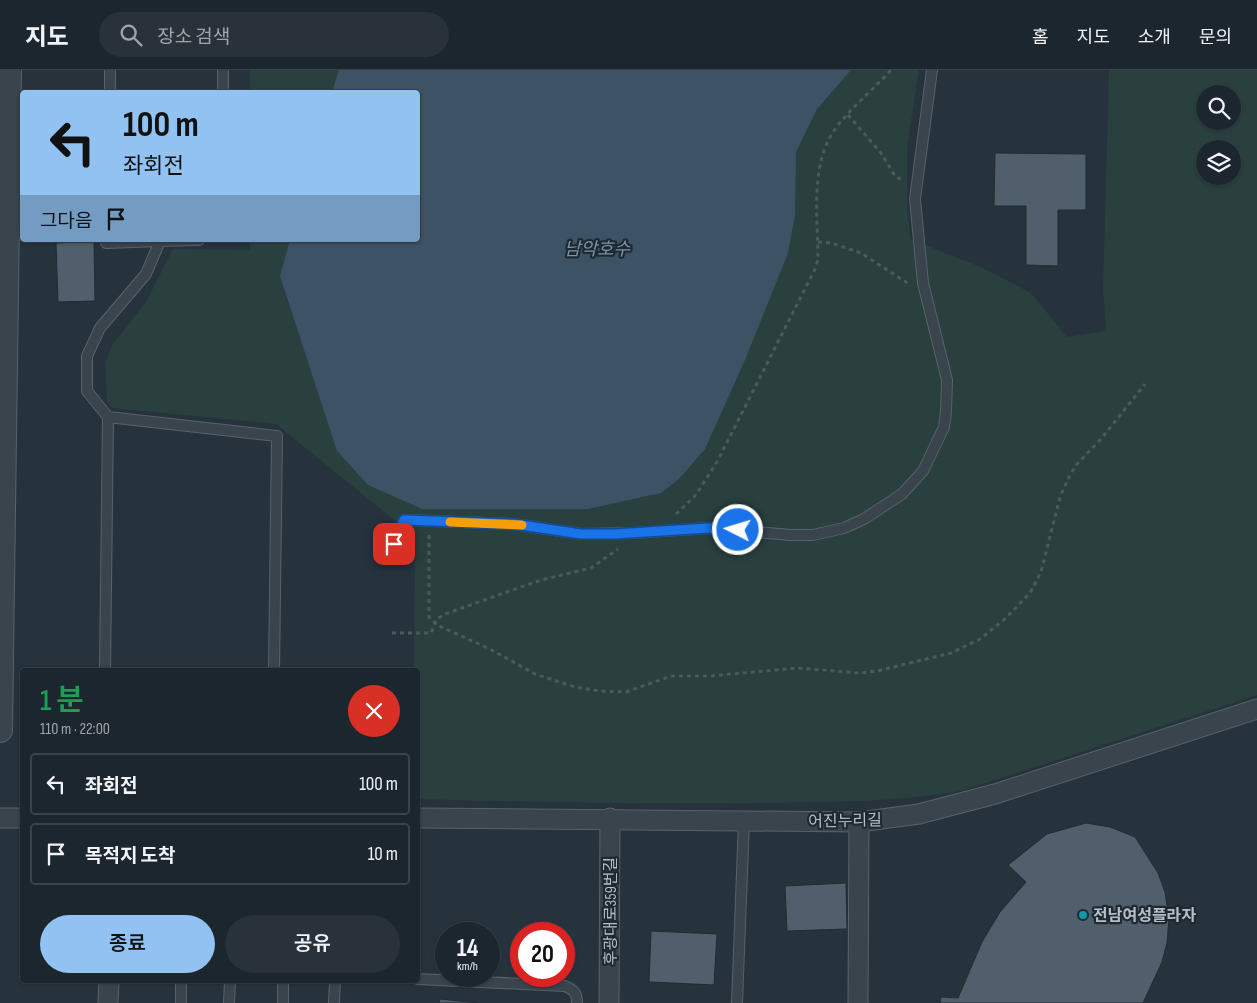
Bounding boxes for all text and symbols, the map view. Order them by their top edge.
search box [99,12,449,57]
icon: search [117,21,145,49]
text: 지도 [25,23,69,52]
text: 장소 검색 [157,26,230,49]
text: 홈 [1032,27,1049,48]
text: 지도 [1077,27,1110,48]
text: 소개 [1138,27,1171,48]
text: 문의 [1199,27,1232,48]
map controls [1196,85,1241,185]
button: search [1196,85,1241,130]
text: 100 m [123,104,199,147]
icon: left [40,110,105,175]
button: layers [1196,140,1241,185]
text: 좌회전 [123,153,184,180]
icon: arrive [102,205,130,233]
text: 그다음 [40,210,92,233]
water label: 남악호수 [564,239,632,260]
position arrow [711,503,763,555]
pin [373,523,415,565]
icon: arrive [380,530,408,558]
text: 1 분 [40,683,84,719]
button: close [348,685,400,737]
text: 110 m · 22:00 [40,720,110,739]
icon: left [42,770,70,798]
text: 100 m [359,773,398,796]
text: 좌회전 [85,775,137,798]
street label: 어진누리길 [808,811,882,832]
icon: arrive [42,840,70,868]
text: 10 m [368,843,398,866]
text: 목적지 도착 [85,845,175,868]
street label: 후광대로359번길 [602,857,621,965]
place label: 전남여성플라자 [1093,907,1196,926]
marker: 전남여성플라자 [1077,909,1089,921]
button: 종료 [40,915,215,973]
button: 공유 [225,915,400,973]
speed limit sign: 20 [510,922,575,987]
text: 14 [457,933,478,964]
text: km/h [457,959,478,974]

